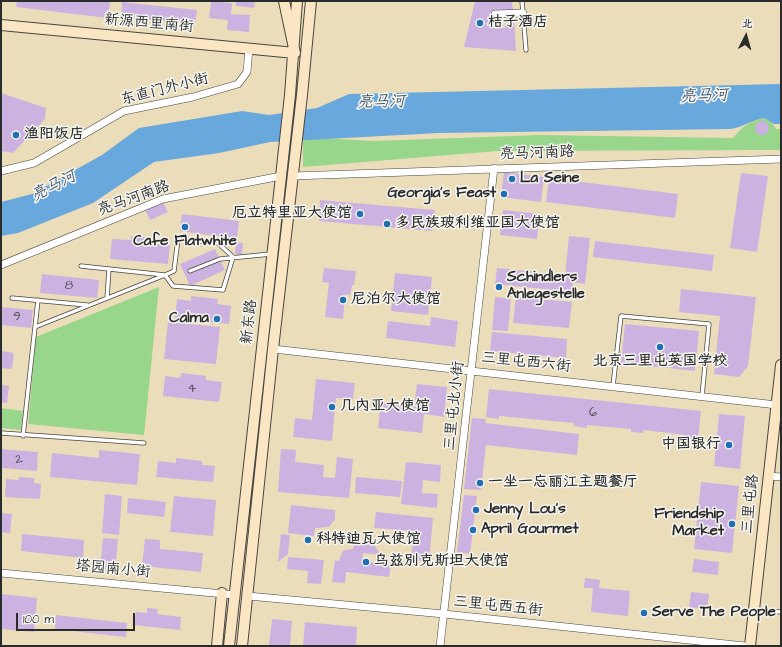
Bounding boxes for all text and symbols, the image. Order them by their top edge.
street label: 新源西里南街 [103,11,195,37]
place label: 桔子酒店 [488,14,548,32]
north arrow [726,16,766,56]
text: 北 [741,16,754,32]
marker: 桔子酒店 [475,18,485,28]
street label: 东直门外小街 [119,70,211,110]
water label: 亮马河 [680,87,728,107]
water label: 亮马河 [357,93,405,113]
place label: 渔阳饭店 [24,126,84,144]
marker: 渔阳饭店 [11,130,21,140]
street label: 亮马河南路 [499,144,575,164]
water label: 亮马河 [28,168,80,206]
place label: La Seine [520,170,580,188]
marker: La Seine [507,174,517,184]
street label: 亮马河南路 [96,178,172,220]
place label: Georgia's Feast [387,185,496,203]
marker: Georgia's Feast [499,189,509,199]
place label: 厄立特里亚大使馆 [232,205,352,223]
marker: 厄立特里亚大使馆 [355,209,365,219]
place label: 多民族玻利维亚国大使馆 [395,215,560,233]
marker: 多民族玻利维亚国大使馆 [382,219,392,229]
marker: Cafe Flatwhite [180,222,190,232]
place label: Cafe Flatwhite [133,233,237,251]
place label: Schindlers Anlegestelle [507,269,585,304]
house number: 8 [65,278,73,294]
marker: Schindlers Anlegestelle [494,282,504,292]
place label: 尼泊尔大使馆 [351,291,441,309]
marker: 尼泊尔大使馆 [338,295,348,305]
street label: 新东路 [239,299,261,345]
house number: 9 [13,309,21,325]
place label: Calma [169,310,209,328]
marker: Calma [212,314,222,324]
marker: 北京三里屯英国学校 [655,342,665,352]
street label: 三里屯西六街 [480,349,572,377]
place label: 北京三里屯英国学校 [593,353,727,371]
street label: 三里屯北小街 [441,360,469,452]
house number: 4 [188,381,196,397]
place label: 几内亚大使馆 [340,398,430,416]
marker: 几内亚大使馆 [327,402,337,412]
house number: 6 [589,405,597,421]
place label: 中国银行 [661,436,721,454]
marker: 中国银行 [724,440,734,450]
house number: 2 [15,452,23,468]
street label: 三里屯路 [739,473,763,535]
place label: 一坐一忘丽江主题餐厅 [488,474,638,492]
marker: 一坐一忘丽江主题餐厅 [475,478,485,488]
place label: Jenny Lou's [484,501,566,519]
marker: Jenny Lou's [471,505,481,515]
place label: Friendship Market [654,506,724,541]
marker: Friendship Market [727,519,737,529]
place label: April Gourmet [481,521,578,539]
marker: April Gourmet [468,525,478,535]
place label: 科特迪瓦大使馆 [316,531,421,549]
marker: 科特迪瓦大使馆 [303,535,313,545]
place label: 乌兹别克斯坦大使馆 [374,553,509,571]
marker: 乌兹别克斯坦大使馆 [361,557,371,567]
street label: 塔园南小街 [75,558,151,582]
street label: 三里屯西五街 [452,593,544,621]
place label: Serve The People [652,604,776,622]
scale bar [18,605,137,631]
marker: Serve The People [639,608,649,618]
text: 100 m [23,611,54,628]

